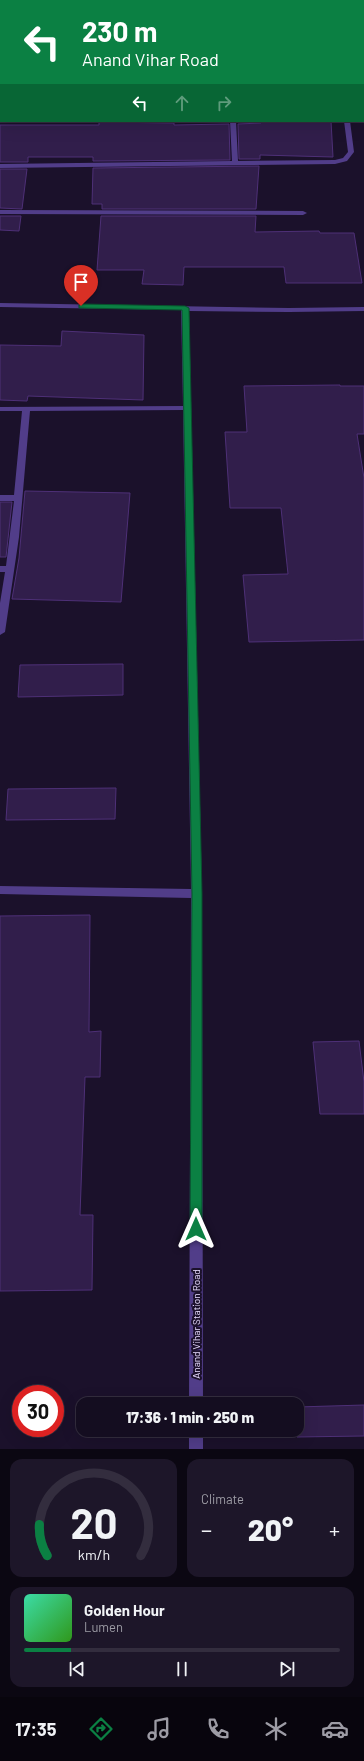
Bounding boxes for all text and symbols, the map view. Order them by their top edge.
text: 230 m [82,14,157,48]
icon: left [16,16,68,68]
text: Anand Vihar Road [82,48,219,70]
icon: left [129,92,151,114]
icon: ahead [171,92,193,114]
icon: right [213,92,235,114]
pin [64,265,98,306]
icon: arrive [70,271,92,293]
position arrow [175,1208,217,1250]
street label: Anand Vihar Station Road [190,1269,202,1379]
speed limit sign: 30 [12,1385,64,1437]
text: 17:36 · 1 min · 250 m [126,1408,254,1426]
text: Climate [201,1491,244,1507]
text: 20 [70,1497,117,1547]
text: 20° [248,1511,293,1547]
text: − [201,1516,212,1542]
text: + [329,1516,340,1542]
text: km/h [77,1546,110,1563]
text: Golden Hour [84,1601,165,1619]
text: Lumen [84,1619,123,1635]
icon: previous [66,1658,88,1680]
icon: pause [171,1658,193,1680]
icon: next [276,1658,298,1680]
icon: directions [87,1715,115,1743]
icon: music [145,1715,173,1743]
icon: phone [204,1715,232,1743]
icon: climate [262,1715,290,1743]
icon: car [321,1715,349,1743]
text: 17:35 [15,1718,57,1740]

